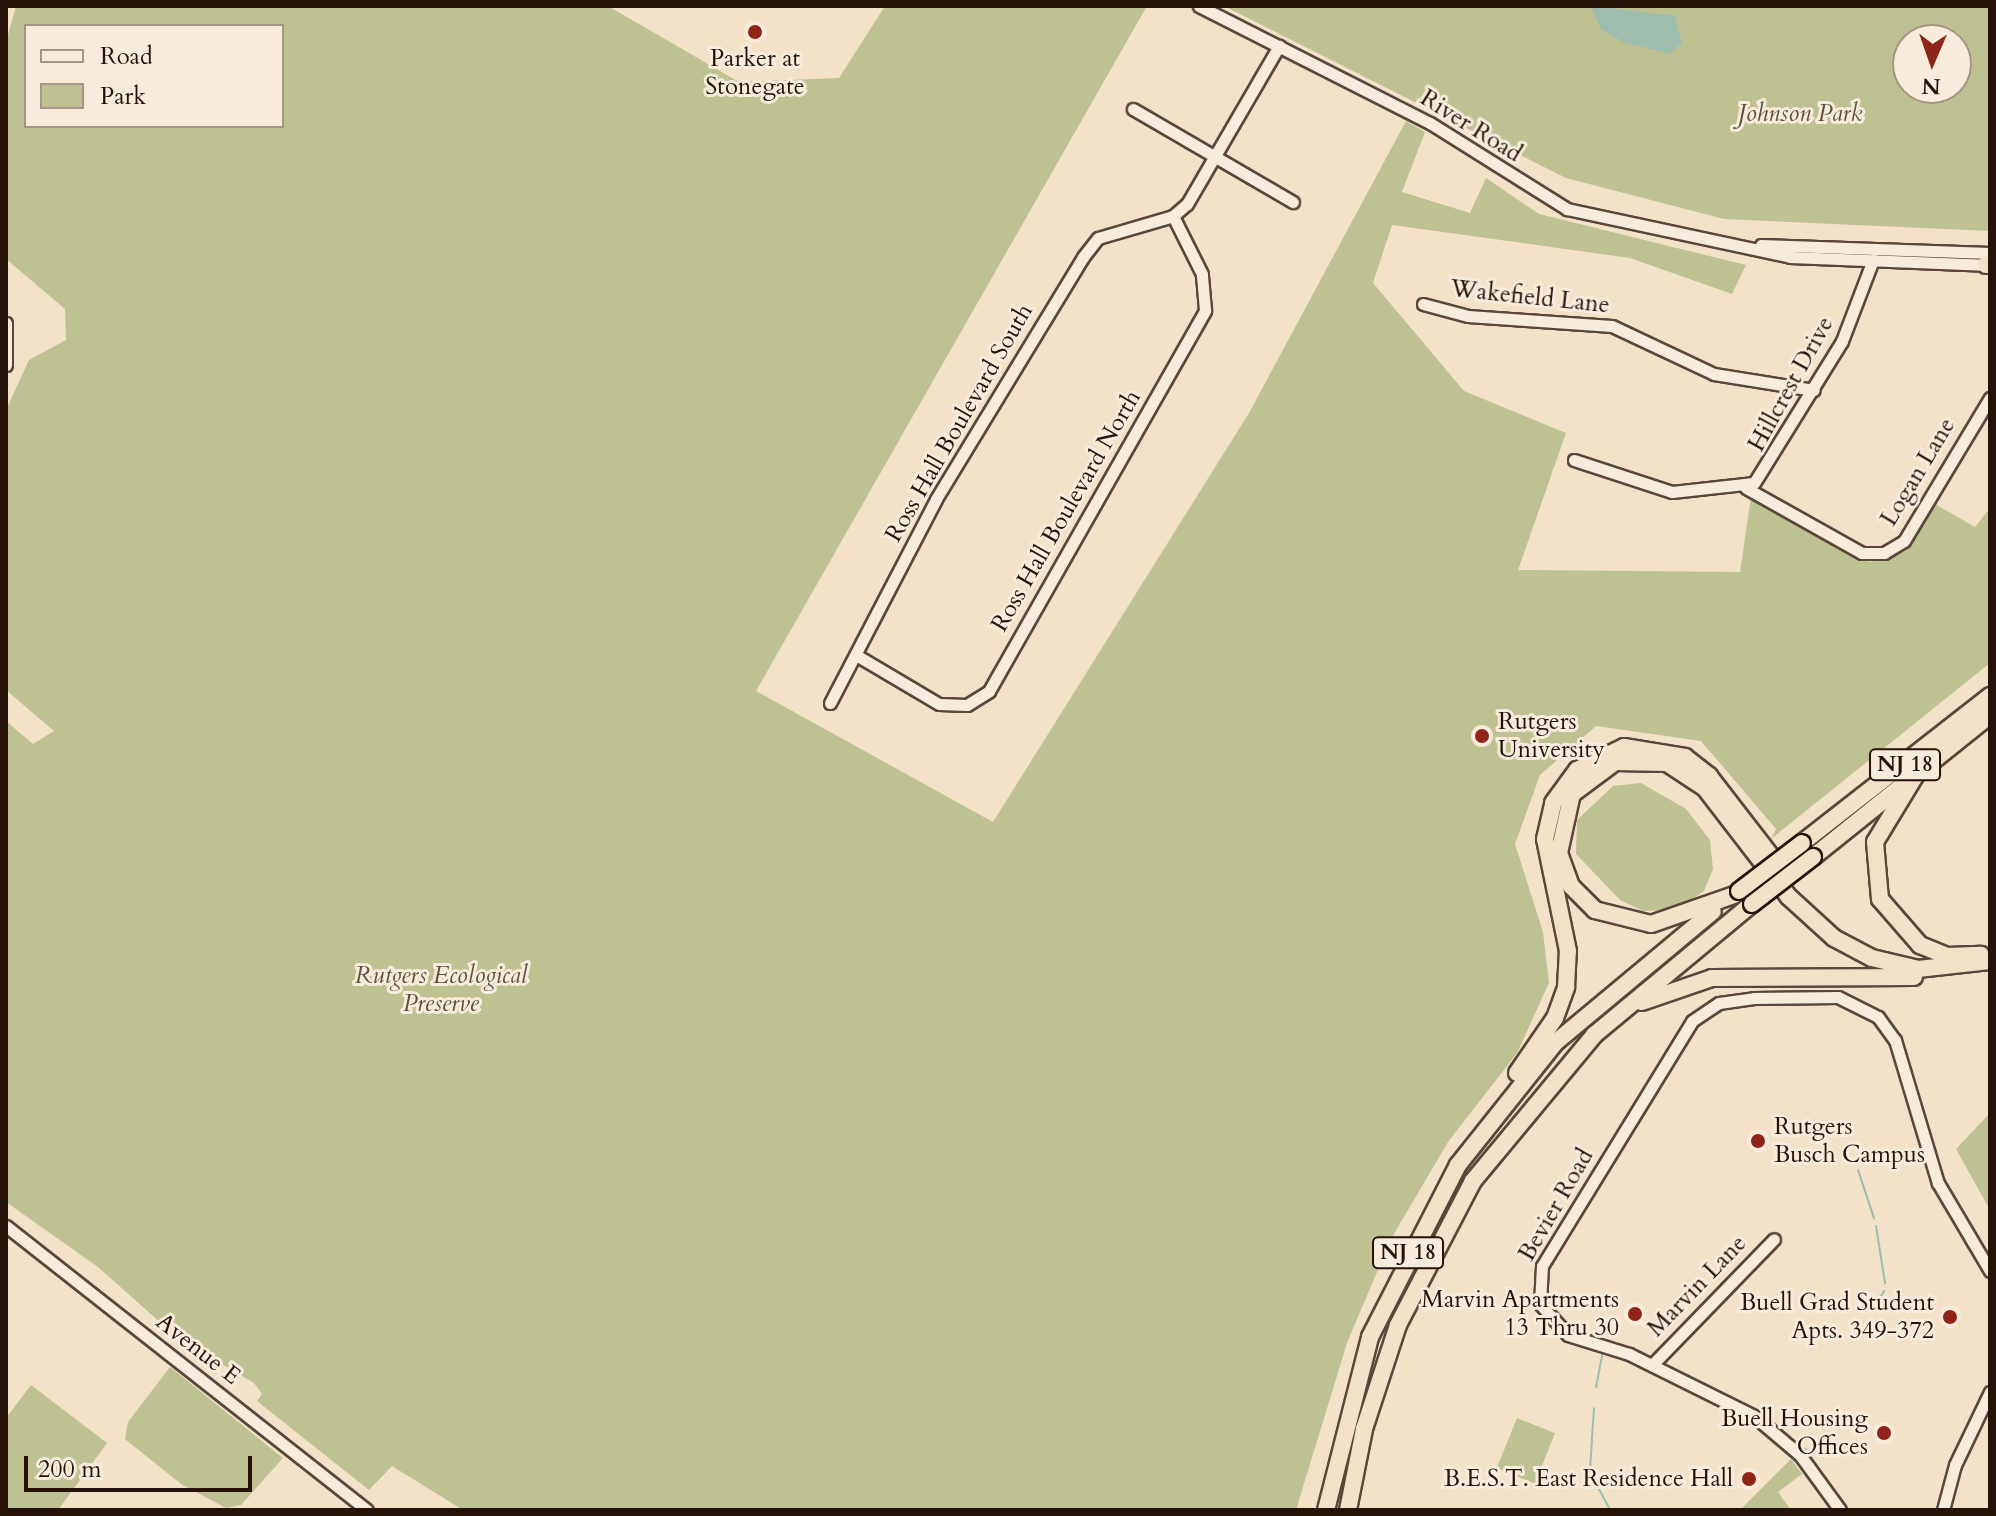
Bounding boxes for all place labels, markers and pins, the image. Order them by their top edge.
marker: Parker at Stonegate [746,23,764,41]
place label: Parker at Stonegate [705,45,805,101]
place label: Rutgers University [1498,708,1605,764]
marker: Rutgers University [1473,727,1491,745]
place label: Rutgers Busch Campus [1774,1113,1925,1169]
marker: Rutgers Busch Campus [1749,1132,1767,1150]
place label: Marvin Apartments 13 Thru 30 [1421,1286,1619,1342]
place label: Buell Grad Student Apts. 349-372 [1740,1289,1934,1345]
marker: Marvin Apartments 13 Thru 30 [1626,1305,1644,1323]
marker: Buell Grad Student Apts. 349-372 [1941,1308,1959,1326]
place label: Buell Housing Offices [1721,1405,1868,1461]
marker: Buell Housing Offices [1875,1424,1893,1442]
place label: B.E.S.T. East Residence Hall [1444,1465,1733,1493]
marker: B.E.S.T. East Residence Hall [1740,1470,1758,1488]

